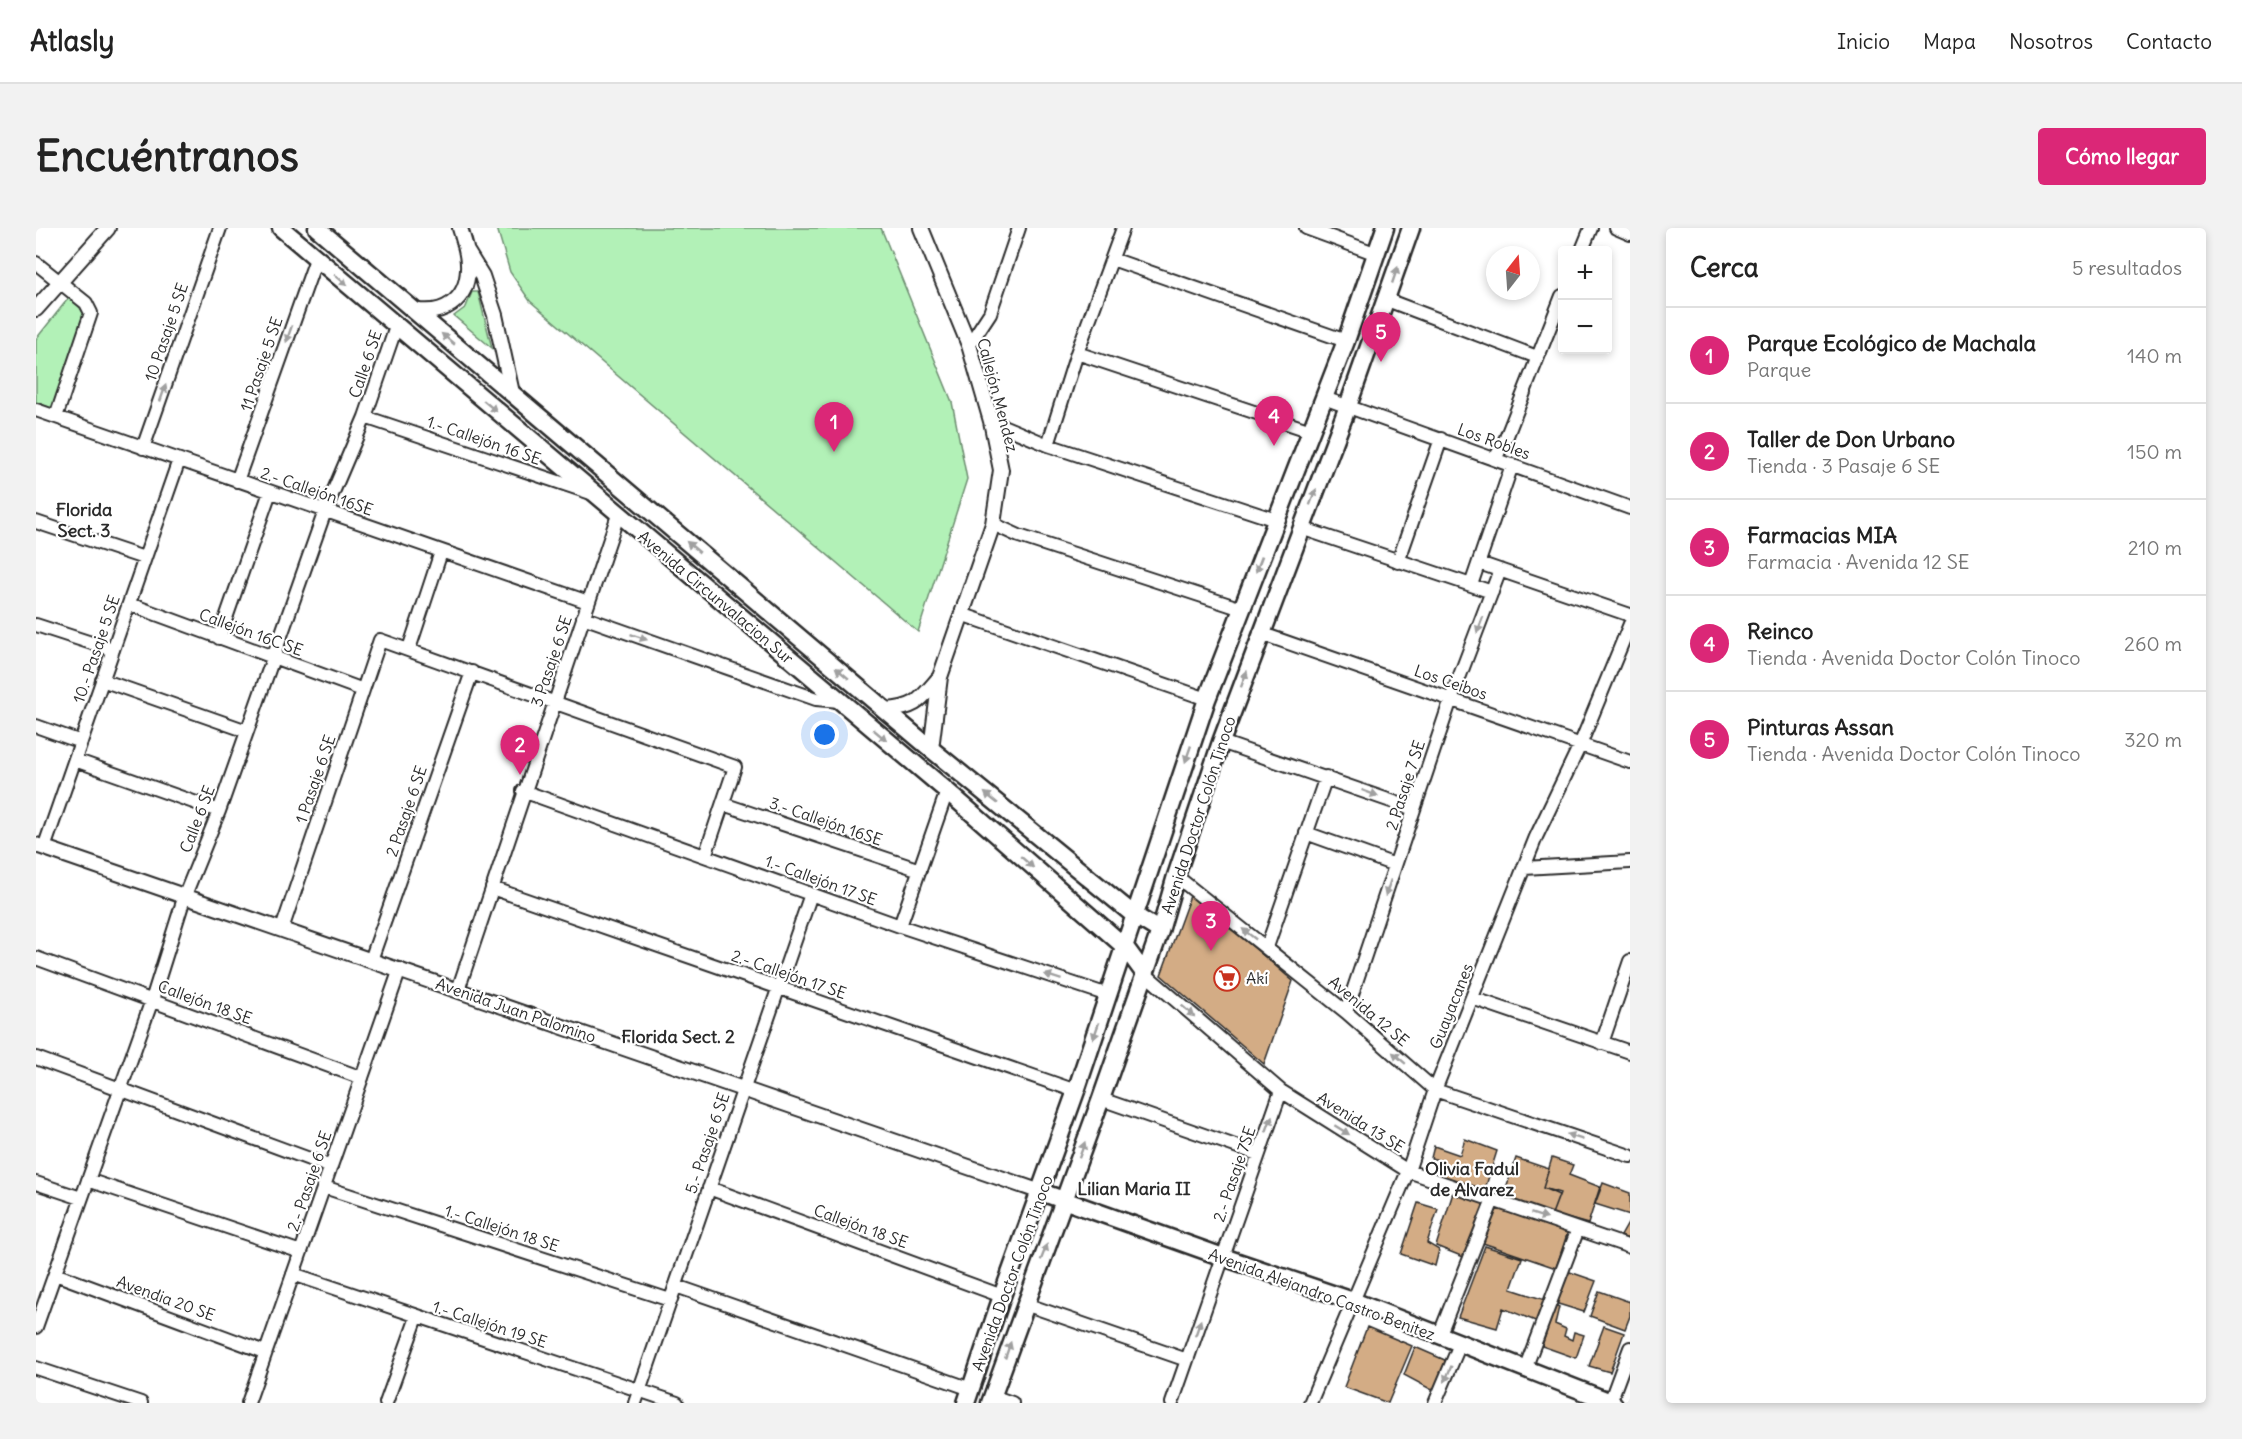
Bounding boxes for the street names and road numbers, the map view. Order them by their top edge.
street label: 10 Pasaje 5 SE [140,280,192,384]
street label: 11 Pasaje 5 SE [235,314,287,414]
street label: Calle 6 SE [344,327,386,401]
street label: Callejón Mendez [973,336,1023,455]
street label: 1.- Callejón 16 SE [424,411,544,469]
street label: Los Robles [1455,419,1533,463]
street label: 2.- Callejón 16SE [258,462,376,520]
street label: Avenida Circunvalacion Sur [634,526,798,668]
street label: 10.- Pasaje 5 SE [68,592,124,706]
street label: Callejón 16C SE [196,604,306,660]
street label: 3 Pasaje 6 SE [526,613,576,709]
street label: Los Ceibos [1412,660,1490,704]
street label: Avenida Doctor Colón Tinoco [1156,713,1240,917]
street label: 1 Pasaje 6 SE [291,732,339,826]
street label: 2 Pasaje 7 SE [1381,738,1429,832]
street label: 2 Pasaje 6 SE [381,763,431,859]
street label: Calle 6 SE [175,783,219,855]
street label: 3.- Callejón 16SE [767,792,885,850]
street label: 1.- Callejón 17 SE [762,850,880,910]
street label: 2.- Callejón 17 SE [729,945,849,1003]
street label: Guayacanes [1425,960,1477,1052]
street label: Avenida 12 SE [1325,972,1413,1050]
street label: Avenida Juan Palomino [433,973,599,1047]
street label: Callejón 18 SE [155,976,255,1028]
street label: Avenida 13 SE [1314,1087,1408,1157]
street label: 5.- Pasaje 6 SE [680,1090,734,1196]
street label: 2.- Pasaje 7SE [1208,1124,1260,1224]
street label: 2.- Pasaje 6 SE [282,1128,336,1234]
street label: Avenida Doctor Colón Tinoco [967,1172,1057,1374]
street label: 1.- Callejón 18 SE [442,1200,562,1256]
street label: Callejón 18 SE [811,1200,911,1252]
street label: Avenida Alejandro Castro Benitez [1206,1244,1438,1344]
street label: Avendia 20 SE [114,1271,218,1325]
street label: 1.- Callejón 19 SE [430,1296,550,1352]

